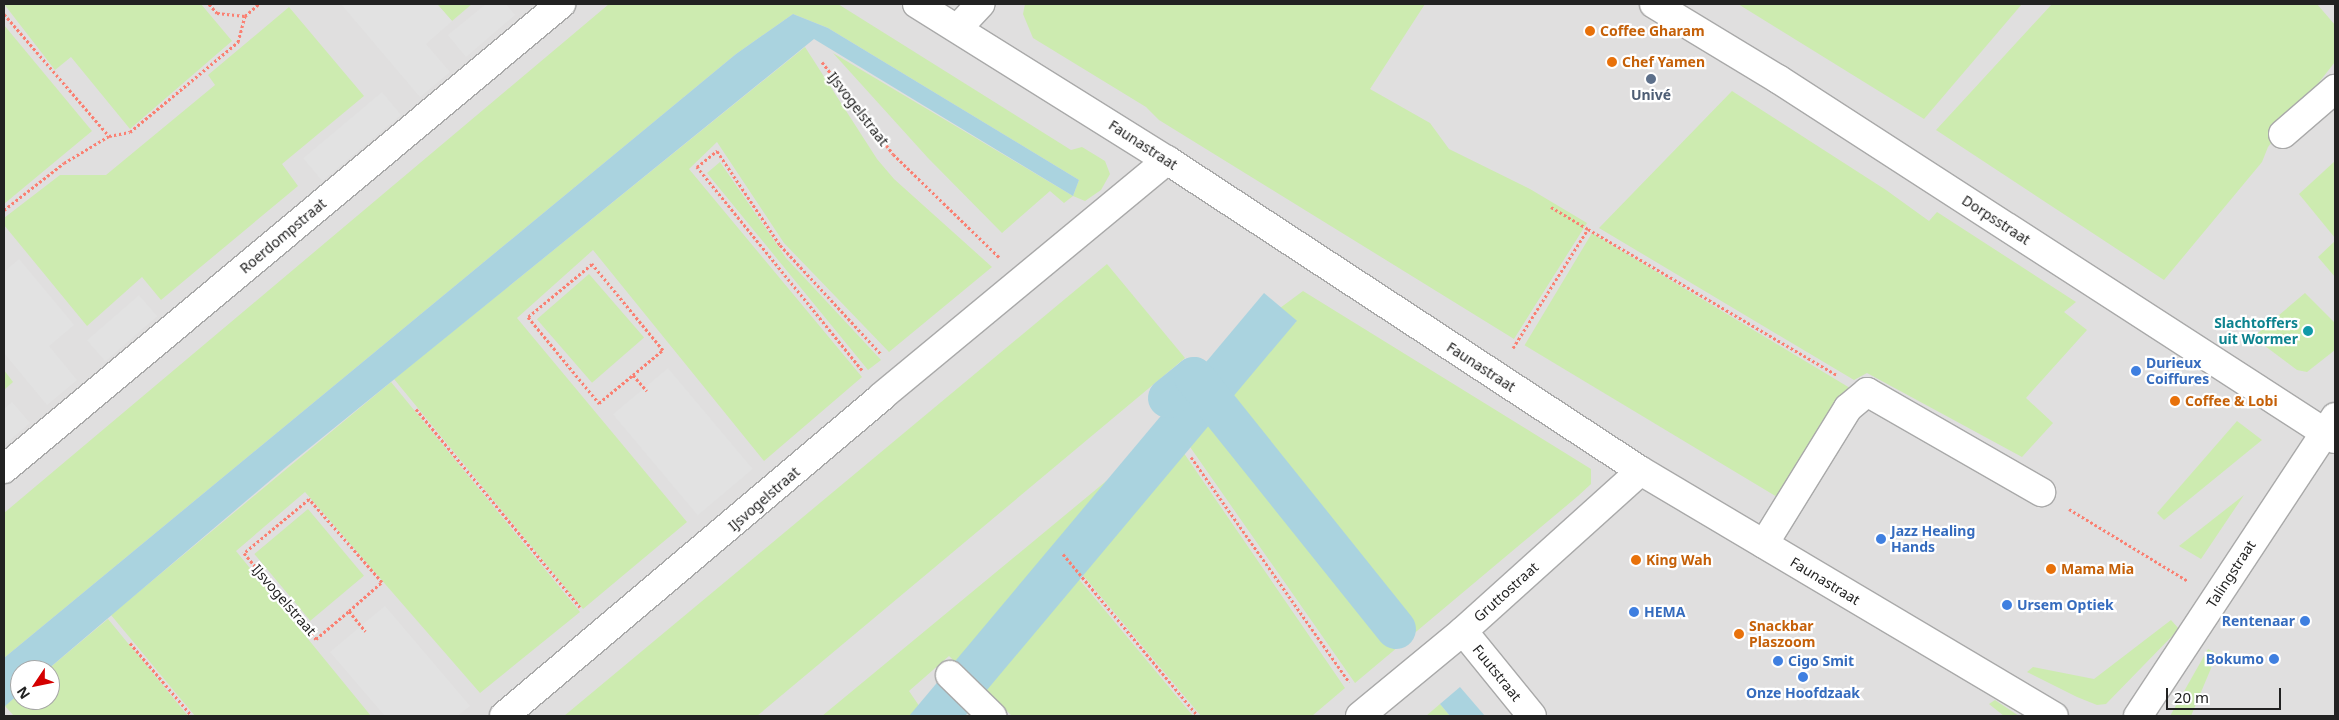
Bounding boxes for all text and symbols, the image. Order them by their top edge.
place label: Coffee Gharam [1600,23,1705,39]
marker: Coffee Gharam [1584,25,1596,37]
place label: Chef Yamen [1622,54,1705,70]
marker: Chef Yamen [1606,56,1618,68]
street label: IJsvogelstraat [824,69,892,149]
marker: Univé [1645,73,1657,85]
place label: Univé [1631,87,1671,103]
street label: Faunastraat [1106,117,1180,173]
street label: Dorpsstraat [1959,192,2033,248]
street label: Roerdompstraat [236,195,330,277]
place label: Slachtoffers uit Wormer [2214,315,2298,348]
marker: Slachtoffers uit Wormer [2302,325,2314,337]
street label: Faunastraat [1444,339,1518,395]
place label: Durieux Coiffures [2146,355,2209,388]
marker: Durieux Coiffures [2130,365,2142,377]
place label: Coffee & Lobi [2185,393,2278,409]
marker: Coffee & Lobi [2169,395,2181,407]
street label: IJsvogelstraat [725,463,803,535]
place label: Jazz Healing Hands [1891,523,1975,556]
marker: Jazz Healing Hands [1875,533,1887,545]
street label: Talingstraat [2203,537,2259,611]
place label: King Wah [1646,552,1712,568]
marker: King Wah [1630,554,1642,566]
street label: Faunastraat [1787,554,1863,608]
street label: Gruttostraat [1470,559,1542,625]
street label: IJsvogelstraat [248,561,320,639]
place label: Mama Mia [2061,561,2134,577]
marker: Mama Mia [2045,563,2057,575]
place label: Ursem Optiek [2017,597,2114,613]
marker: Ursem Optiek [2001,599,2013,611]
place label: HEMA [1644,604,1685,620]
marker: HEMA [1628,606,1640,618]
place label: Rentenaar [2222,613,2295,629]
marker: Rentenaar [2299,615,2311,627]
place label: Snackbar Plaszoom [1749,618,1815,650]
marker: Snackbar Plaszoom [1733,628,1745,640]
street label: Fuutstraat [1469,641,1525,705]
place label: Bokumo [2206,651,2264,667]
place label: Cigo Smit [1788,653,1854,669]
marker: Bokumo [2268,653,2280,665]
marker: Cigo Smit [1772,655,1784,667]
north arrow [10,660,60,710]
marker: Onze Hoofdzaak [1797,671,1809,683]
scale bar [2169,678,2284,710]
text: N [12,683,34,703]
place label: Onze Hoofdzaak [1746,685,1860,701]
text: 20 m [2174,687,2209,707]

